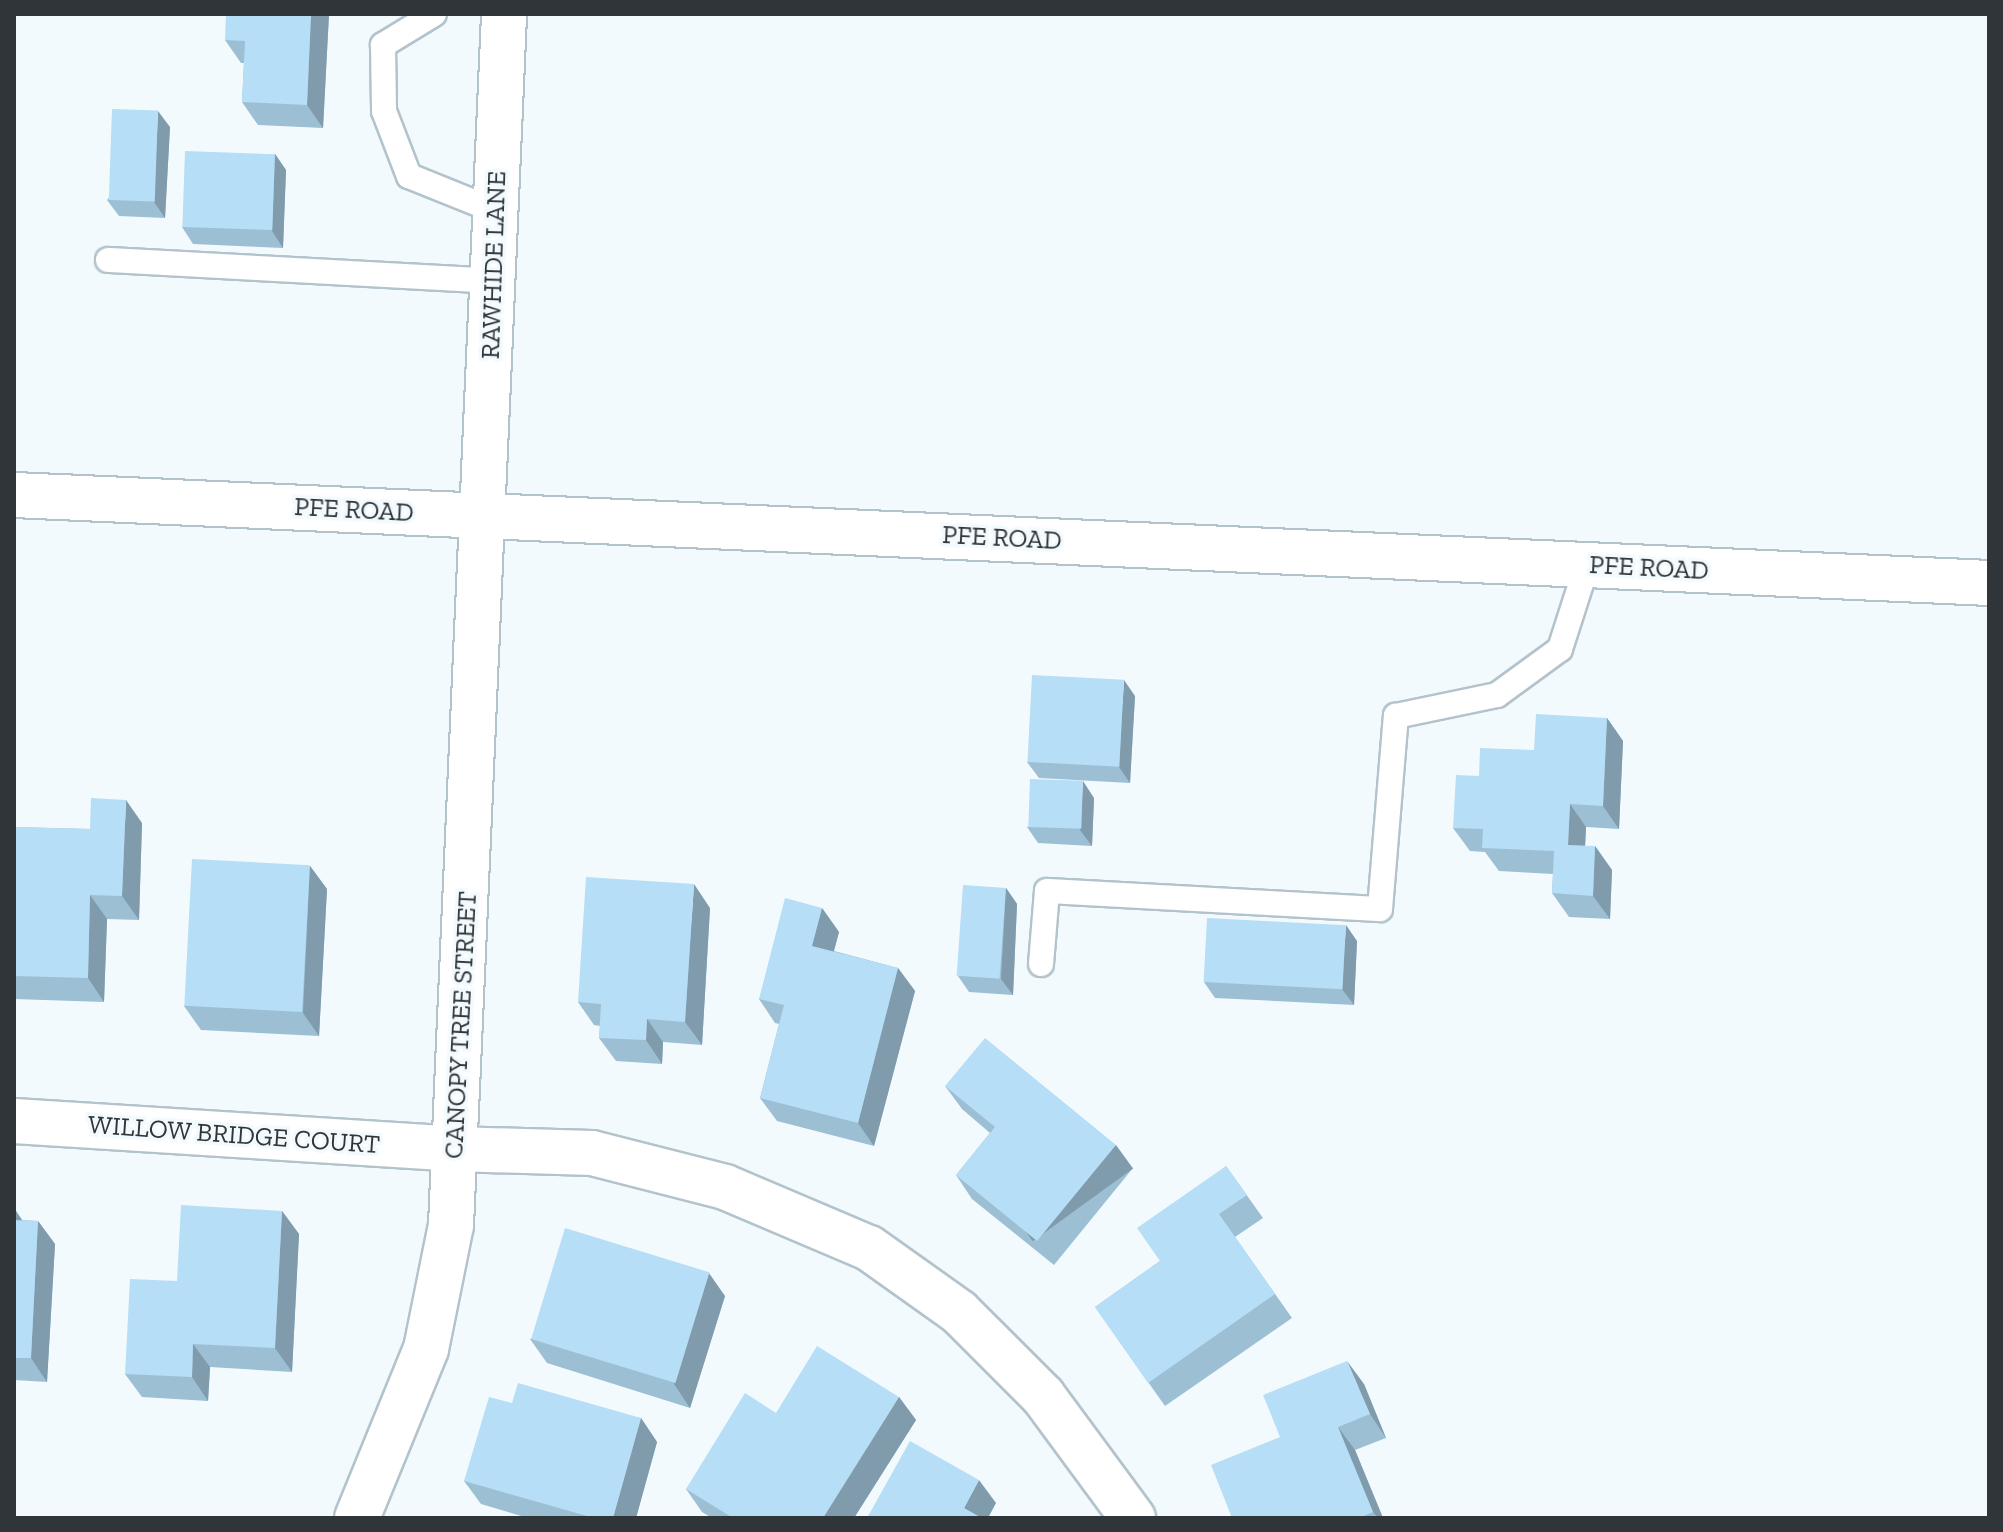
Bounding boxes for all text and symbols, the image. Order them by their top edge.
street label: RAWHIDE LANE [475,170,513,360]
street label: PFE ROAD [293,491,415,529]
street label: PFE ROAD [941,519,1063,557]
street label: PFE ROAD [1588,549,1710,587]
street label: CANOPY TREE STREET [438,890,484,1160]
street label: WILLOW BRIDGE COURT [87,1109,381,1161]

